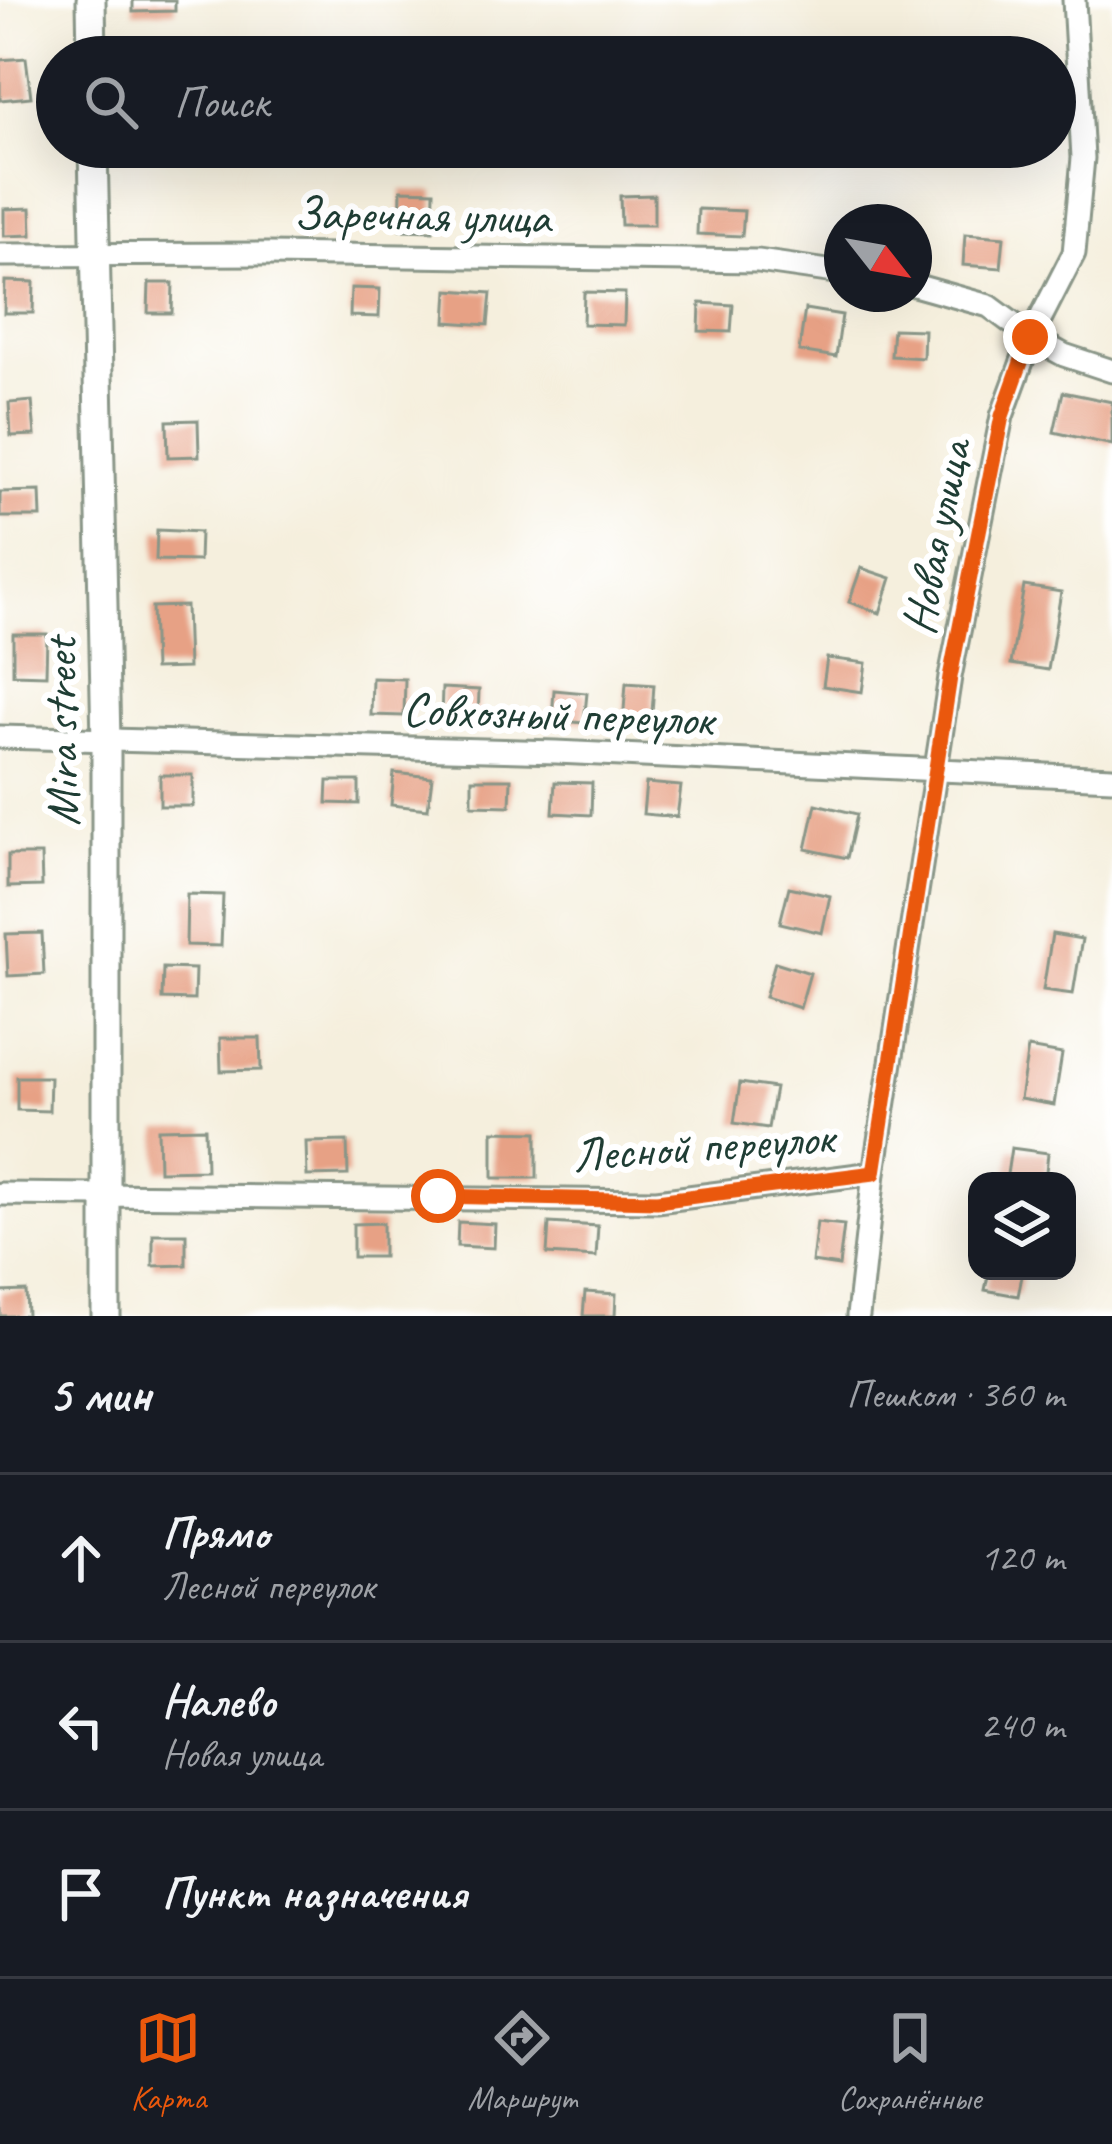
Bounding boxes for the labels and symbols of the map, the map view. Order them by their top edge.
street label: Заречная улица [293,183,554,247]
north arrow [824,204,932,312]
route end [1003,310,1057,364]
street label: Новая улица [888,431,985,639]
street label: Mira street [29,633,93,827]
street label: Совхозный переулок [402,679,718,750]
street label: Лесной переулок [570,1107,840,1185]
route start [411,1169,465,1223]

